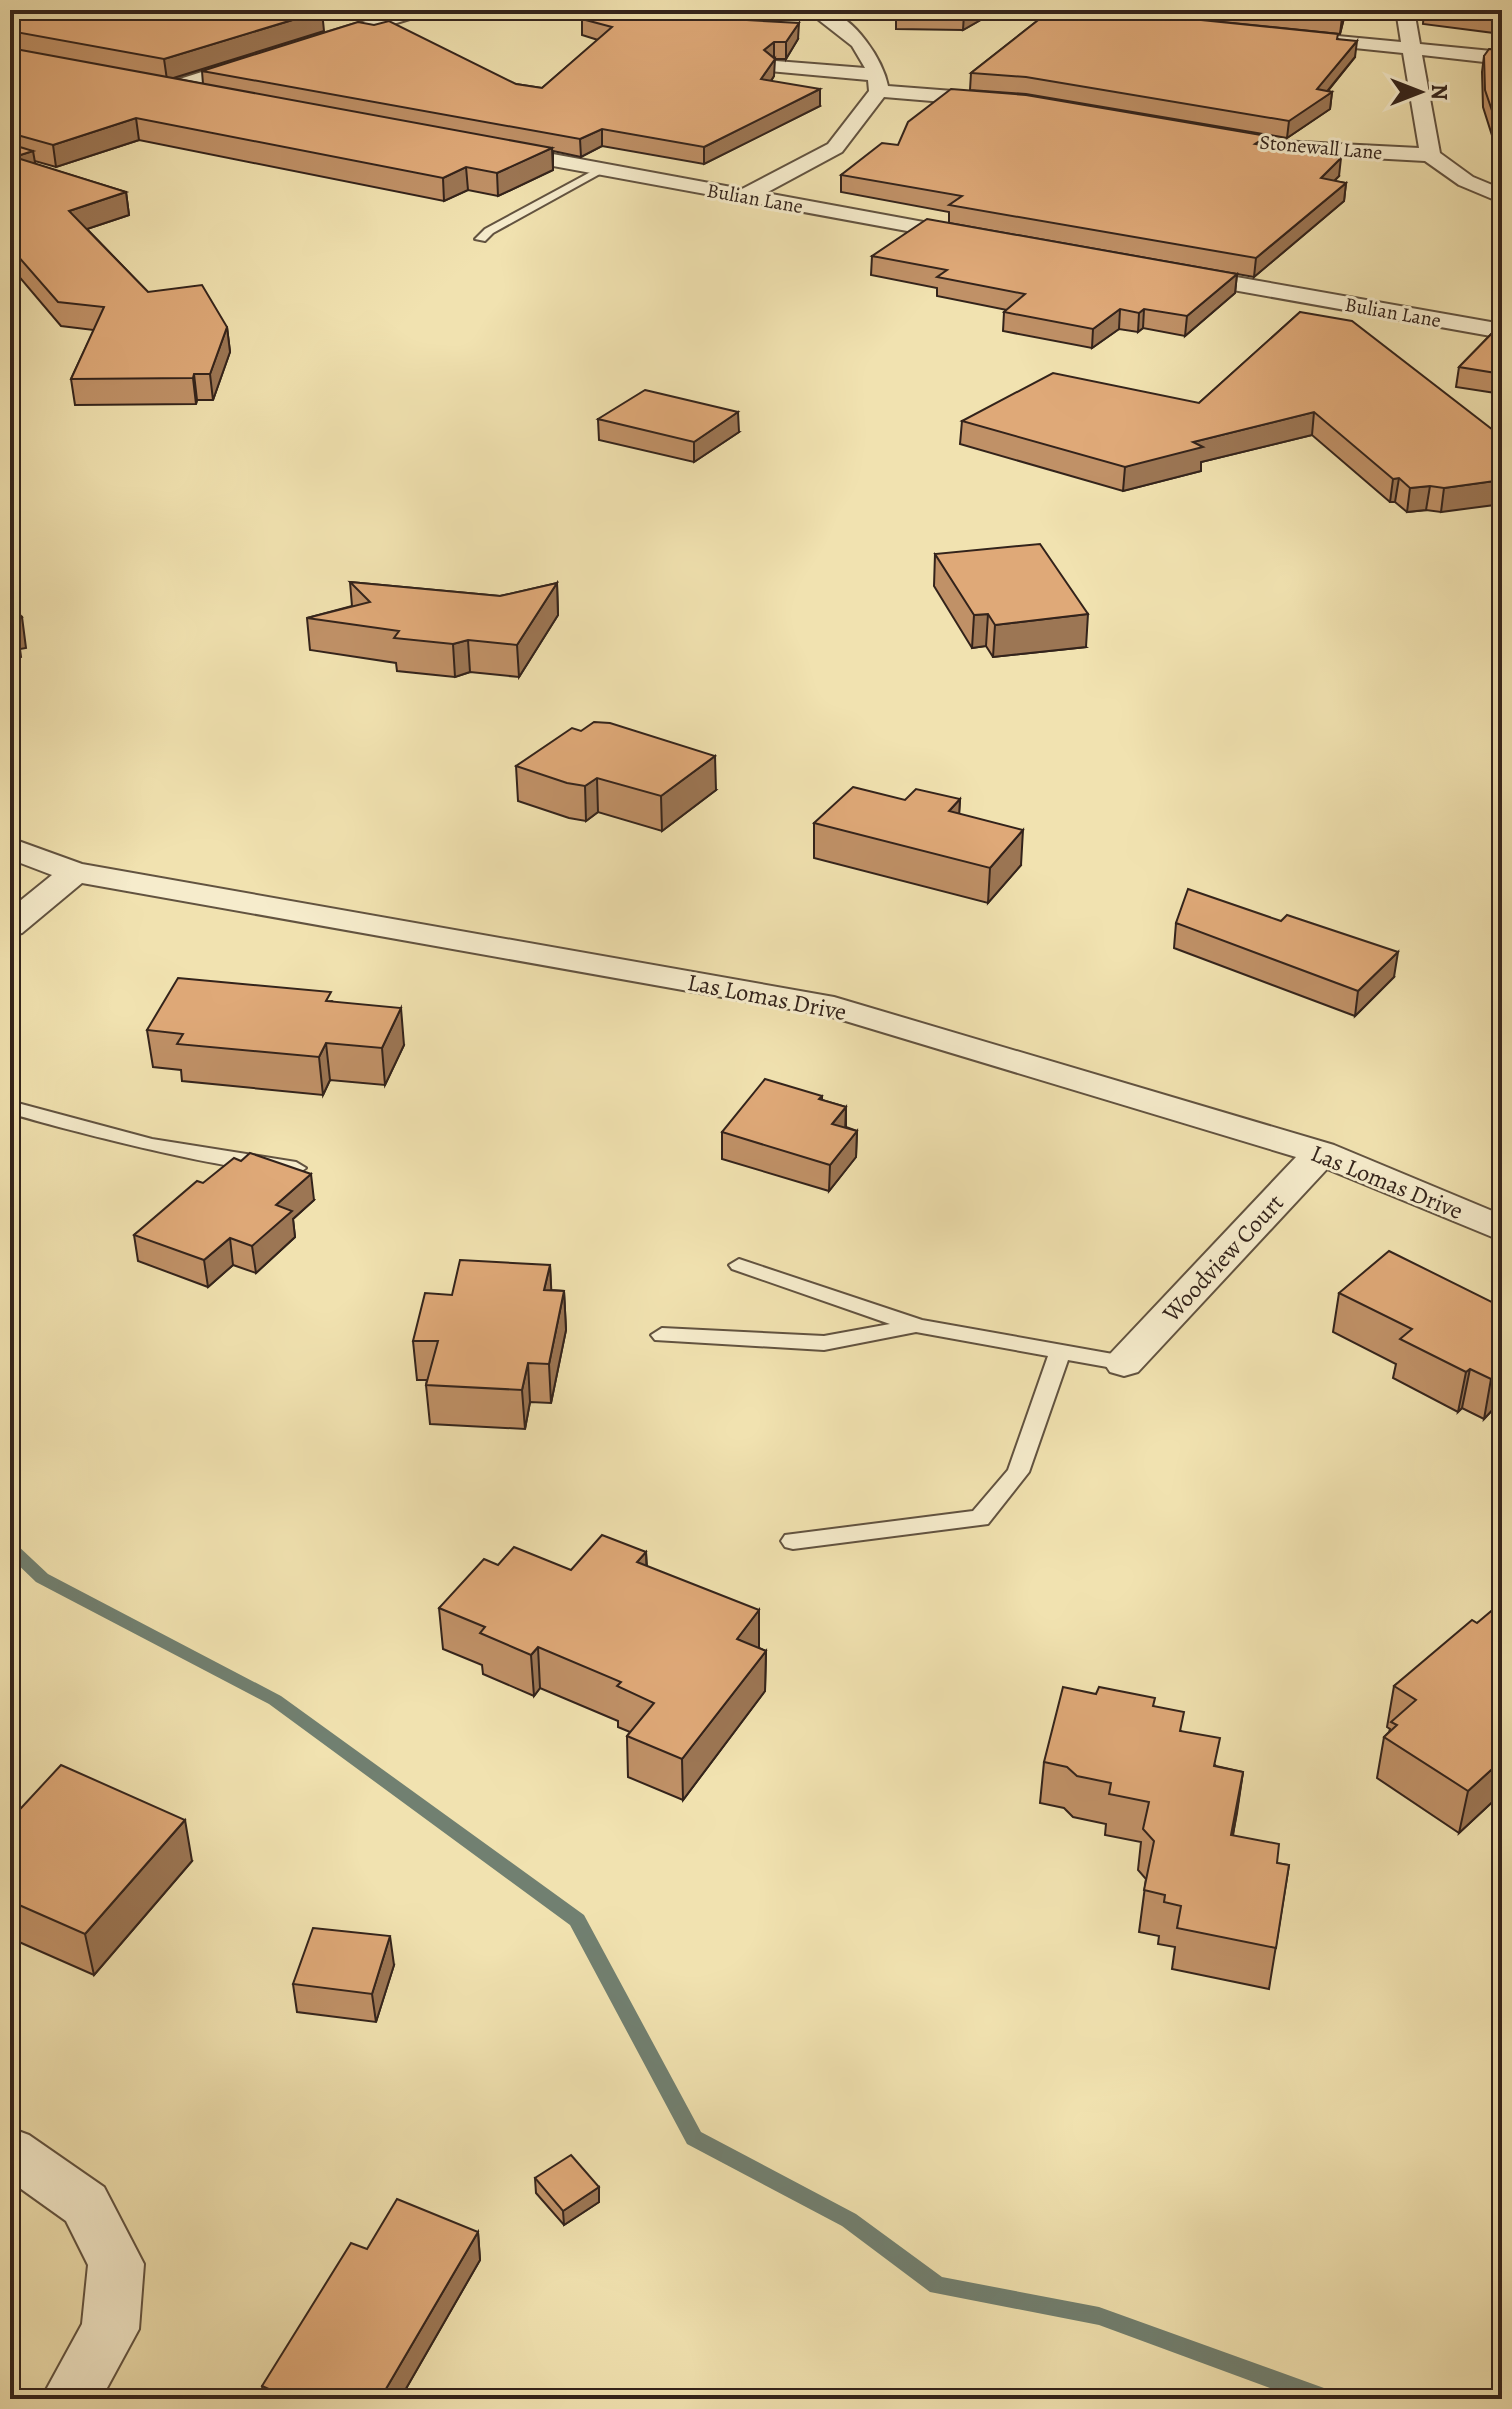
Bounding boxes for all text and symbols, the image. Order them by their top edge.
north arrow [1380,52,1460,132]
text: N [1424,84,1454,100]
street label: Stonewall Lane [1258,129,1384,166]
street label: Bulian Lane [705,177,805,220]
street label: Bulian Lane [1343,291,1443,334]
street label: Las Lomas Drive [685,966,849,1028]
street label: Las Lomas Drive [1306,1137,1468,1227]
street label: Woodview Court [1155,1187,1291,1330]

